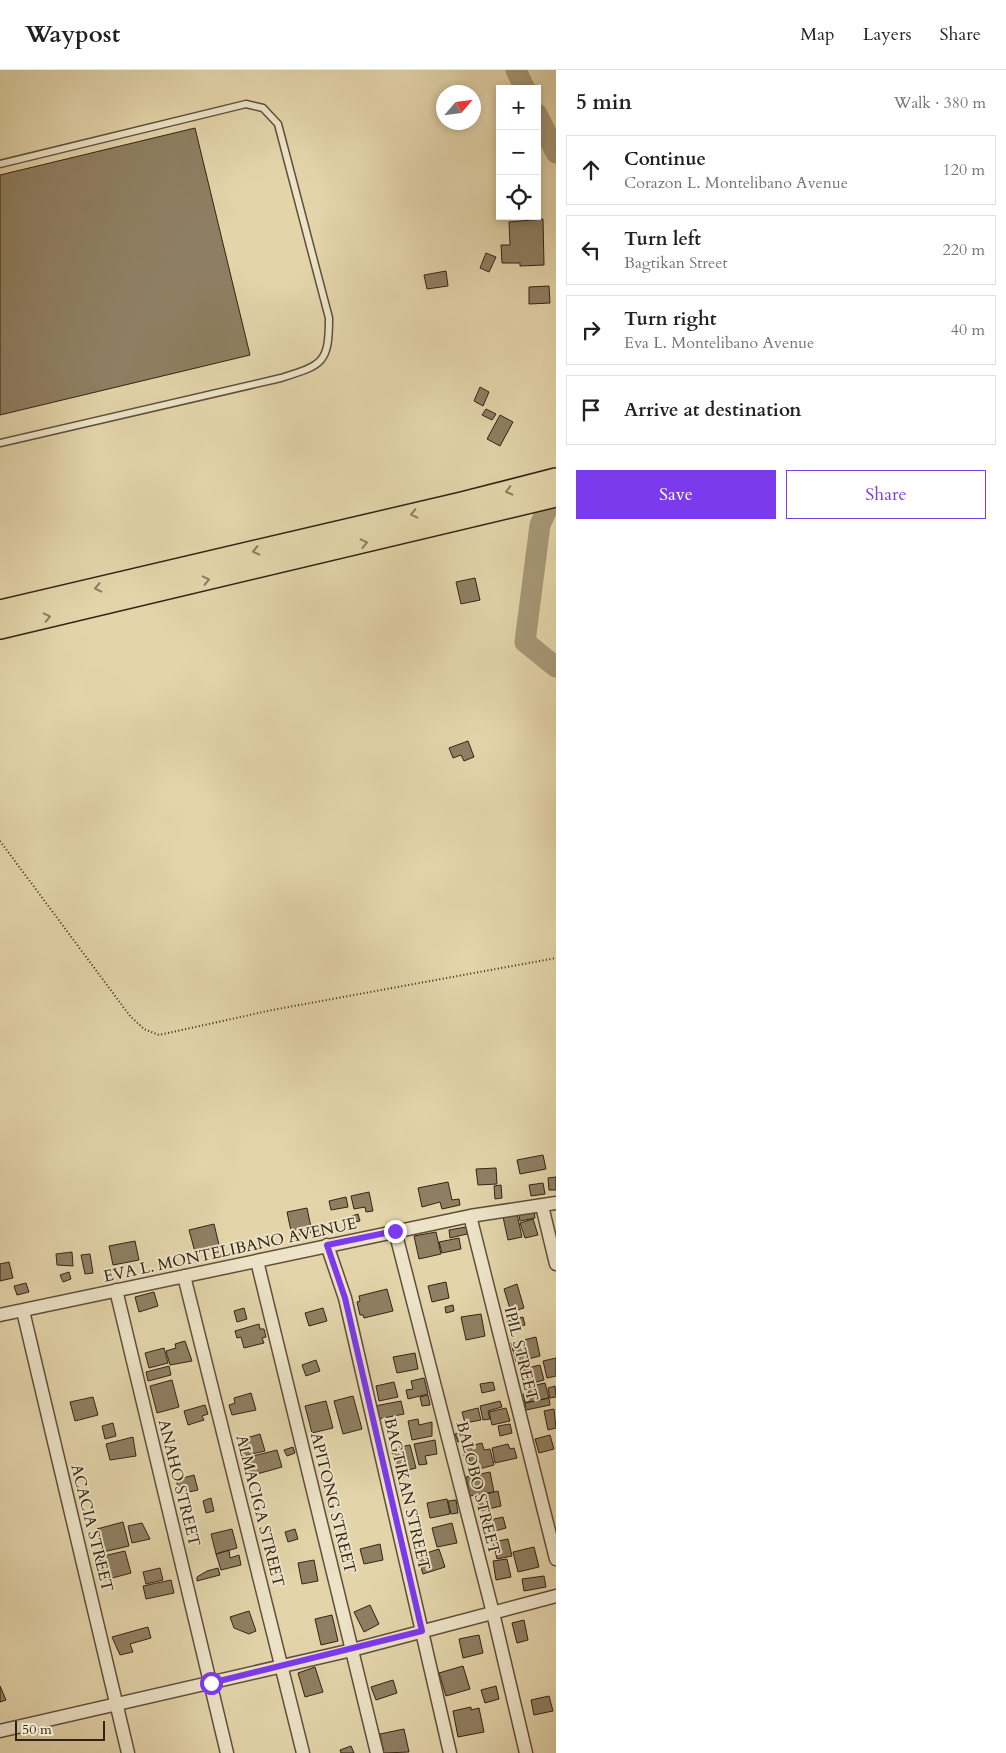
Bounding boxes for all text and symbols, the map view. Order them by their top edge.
text: Waypost [25,18,120,51]
text: Map [800,22,835,47]
text: Layers [863,22,912,47]
text: Share [940,22,981,47]
north arrow [436,85,481,130]
map controls [496,85,541,220]
button: + [496,85,541,130]
text: 5 min [576,88,632,117]
text: Walk · 380 m [894,92,986,114]
button: − [496,130,541,175]
text: Continue [624,146,706,172]
icon: ahead [577,156,605,184]
text: 120 m [943,159,985,181]
text: Corazon L. Montelibano Avenue [624,172,848,194]
button: locate [496,175,541,220]
text: Turn left [624,226,701,252]
icon: left [577,236,605,264]
text: 220 m [943,239,985,261]
text: Bagtikan Street [624,252,728,274]
text: Turn right [624,306,716,332]
icon: right [577,316,605,344]
text: 40 m [951,319,985,341]
text: Eva L. Montelibano Avenue [624,332,814,354]
icon: arrive [577,396,605,424]
text: Arrive at destination [624,397,801,423]
button: Save [576,470,776,519]
button: Share [786,470,986,519]
one-way arrow [504,485,513,496]
one-way arrow [410,508,419,519]
one-way arrow [360,538,368,549]
one-way arrow [251,545,260,556]
one-way arrow [201,575,210,586]
one-way arrow [93,582,102,593]
one-way arrow [43,612,52,623]
street label: EVA L. MONTELIBANO AVENUE [101,1212,359,1288]
route end [384,1220,407,1243]
street label: IPIL STREET [499,1304,543,1404]
street label: BAGTIKAN STREET [379,1416,435,1573]
street label: ANAHO STREET [153,1417,205,1549]
street label: BALOBO STREET [451,1419,505,1557]
street label: APITONG STREET [305,1430,361,1576]
street label: ALMACIGA STREET [230,1433,290,1590]
street label: ACACIA STREET [66,1462,119,1594]
route start [200,1672,223,1695]
scale bar [15,1718,105,1741]
text: 50 m [22,1720,52,1739]

